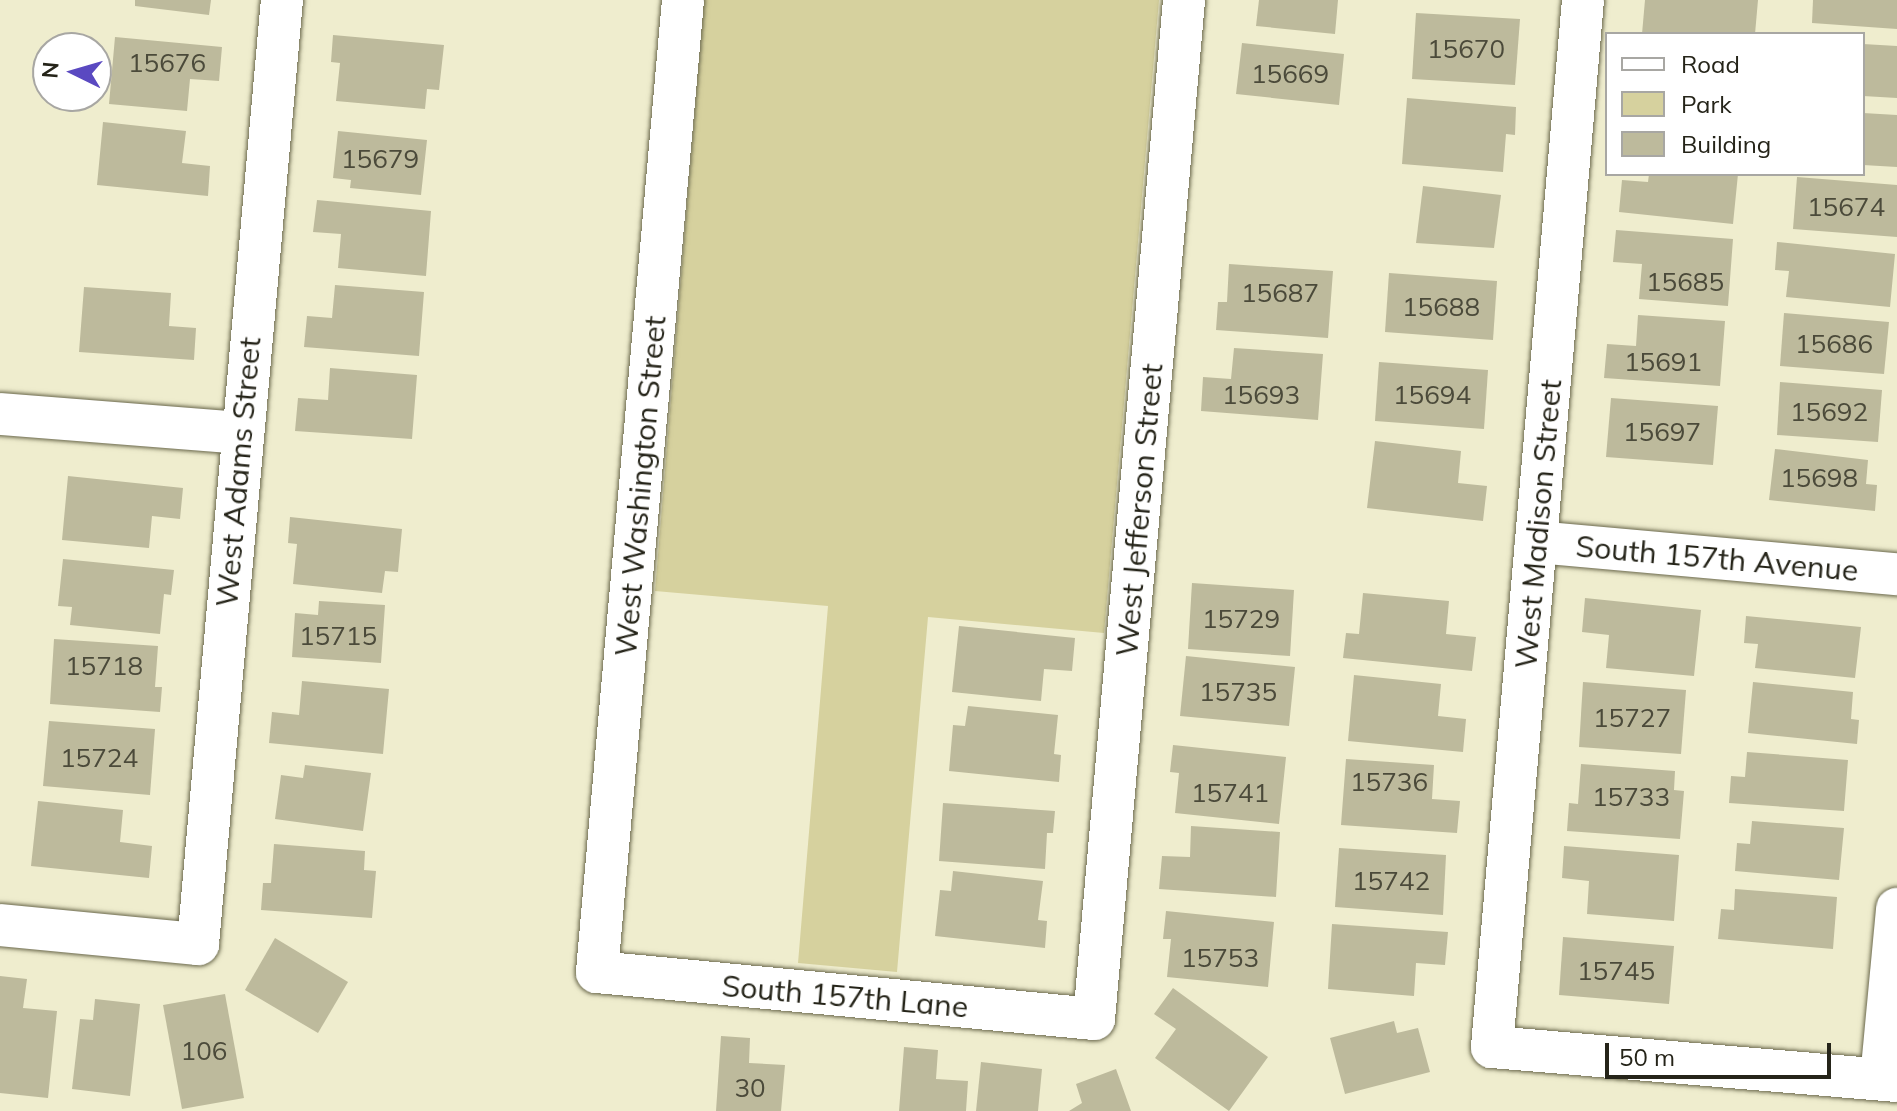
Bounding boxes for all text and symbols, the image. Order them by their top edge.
north arrow [32,32,112,112]
legend [1605,32,1865,176]
house number: 15670 [1427,33,1505,65]
house number: 15676 [128,47,206,79]
text: Road [1681,49,1740,79]
house number: 15669 [1251,58,1329,90]
text: N [35,61,65,80]
text: Park [1681,89,1732,119]
text: Building [1681,129,1771,159]
house number: 15679 [341,143,419,175]
house number: 15674 [1807,191,1885,223]
house number: 15685 [1646,266,1724,298]
house number: 15687 [1241,277,1319,309]
house number: 15688 [1402,291,1480,323]
street label: West Washington Street [607,314,673,658]
house number: 15686 [1795,328,1873,360]
street label: West Adams Street [208,336,268,608]
house number: 15691 [1624,346,1702,378]
street label: West Jefferson Street [1108,362,1170,658]
street label: West Madison Street [1507,378,1569,670]
house number: 15693 [1222,379,1300,411]
house number: 15694 [1393,379,1471,411]
house number: 15692 [1790,396,1868,428]
house number: 15697 [1623,416,1701,448]
house number: 15698 [1780,462,1858,494]
street label: South 157th Avenue [1574,528,1860,588]
house number: 15729 [1202,603,1280,635]
house number: 15715 [299,620,377,652]
house number: 15718 [65,650,143,682]
house number: 15735 [1199,676,1277,708]
house number: 15727 [1593,702,1671,734]
house number: 15724 [60,742,138,774]
house number: 15736 [1350,766,1428,798]
house number: 15741 [1191,777,1269,809]
house number: 15733 [1592,781,1670,813]
house number: 15742 [1352,865,1430,897]
house number: 15753 [1181,942,1259,974]
house number: 15745 [1577,955,1655,987]
street label: South 157th Lane [720,967,970,1025]
scale bar [1609,1027,1835,1077]
house number: 106 [181,1035,227,1067]
text: 50 m [1619,1042,1675,1072]
house number: 30 [734,1072,766,1104]

